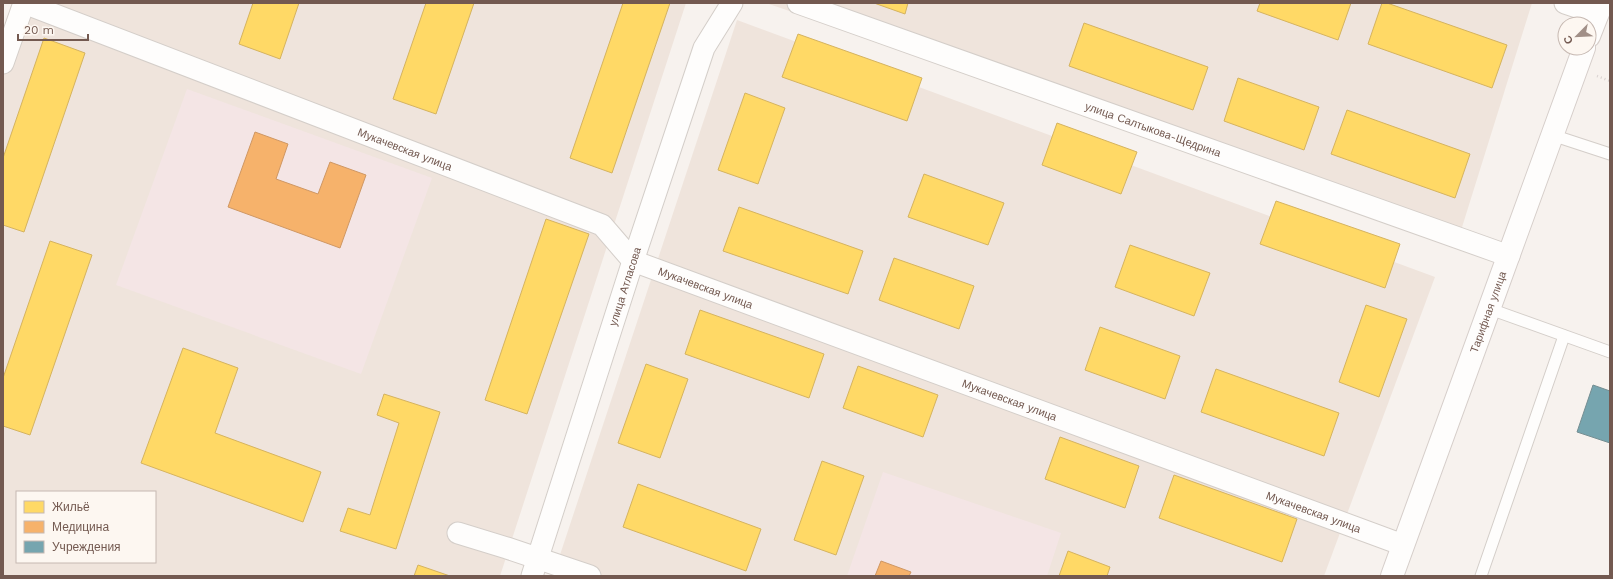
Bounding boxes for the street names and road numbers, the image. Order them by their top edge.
street label: улица Салтыкова-Щедрина [1083,100,1224,160]
street label: Мукачевская улица [356,126,455,174]
street label: улица Атласова [607,245,644,328]
street label: Мукачевская улица [656,265,755,312]
street label: Тарифная улица [1468,269,1510,355]
street label: Мукачевская улица [960,377,1059,424]
street label: Мукачевская улица [1264,489,1363,536]

